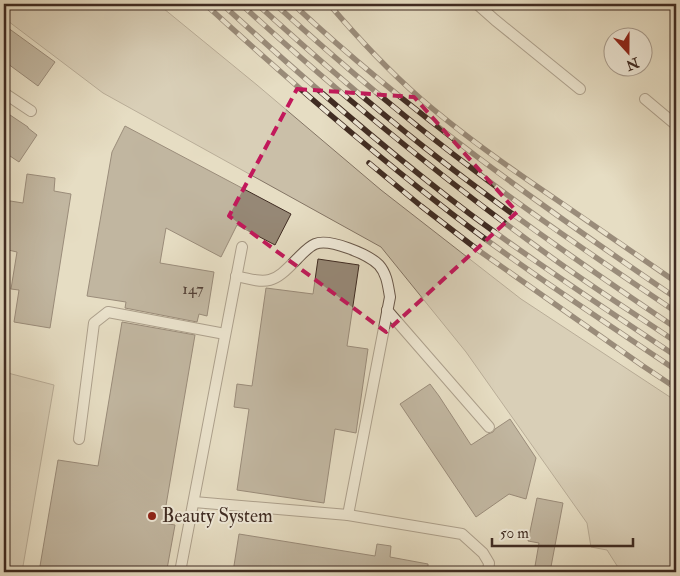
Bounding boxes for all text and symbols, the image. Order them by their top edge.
north arrow [602,28,652,78]
text: N [623,53,642,74]
house number: 147 [182,279,204,299]
place label: Beauty System [162,504,273,528]
marker: Beauty System [146,510,158,522]
scale bar [492,516,634,548]
text: 50 m [500,524,529,543]

